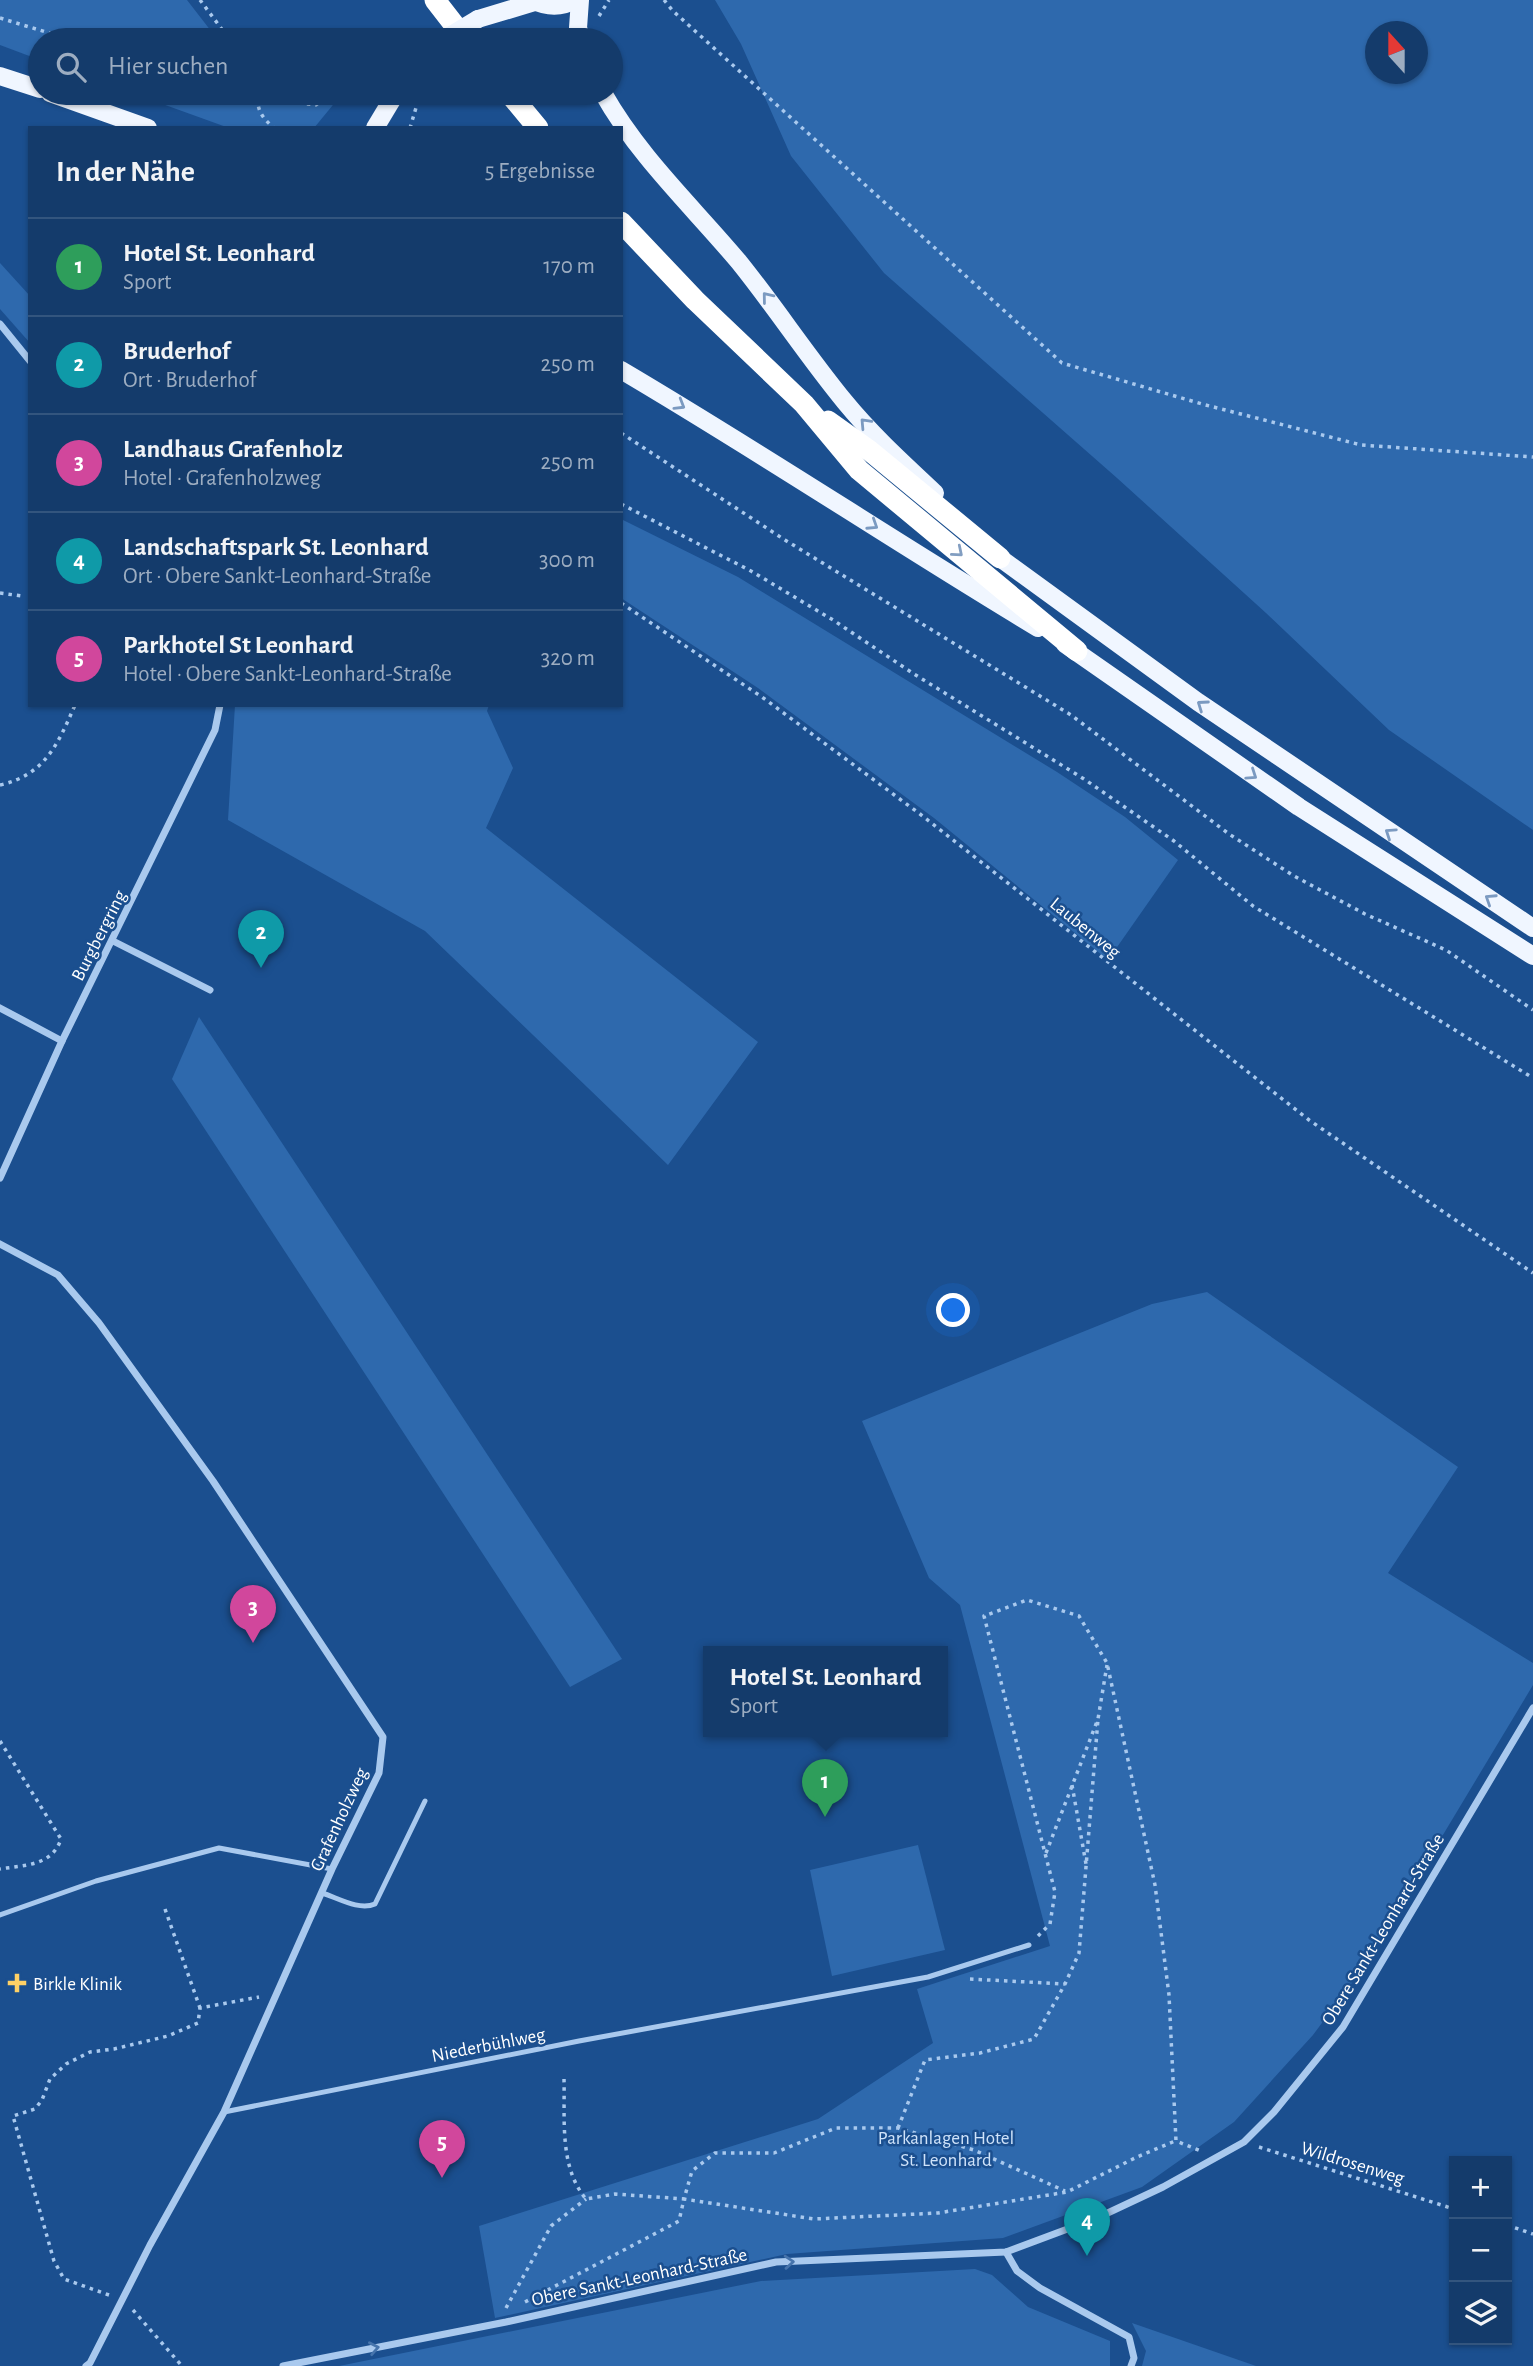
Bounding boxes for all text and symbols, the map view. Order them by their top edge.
north arrow [1365,21,1428,84]
search box [28,28,623,105]
icon: search [52,48,90,86]
text: Hier suchen [108,53,229,79]
text: In der Nähe [56,157,195,187]
text: 5 Ergebnisse [485,160,595,183]
text: Hotel St. Leonhard [123,240,315,266]
text: 1 [75,255,83,278]
text: 170 m [543,255,595,278]
text: Sport [123,271,171,294]
one-way arrow [763,292,776,305]
text: Bruderhof [123,338,230,364]
text: 2 [74,353,84,376]
text: 250 m [541,353,595,376]
text: Ort · Bruderhof [123,369,256,392]
one-way arrow [672,396,685,409]
one-way arrow [860,418,873,431]
text: Landhaus Grafenholz [123,436,343,462]
text: 3 [74,451,84,474]
text: 250 m [541,451,595,474]
text: Hotel · Grafenholzweg [123,467,321,490]
one-way arrow [865,516,878,529]
text: Landschaftspark St. Leonhard [123,534,429,560]
one-way arrow [950,544,963,556]
text: 4 [73,549,85,572]
text: 300 m [539,549,595,572]
text: Ort · Obere Sankt-Leonhard-Straße [123,565,431,588]
text: Parkhotel St Leonhard [123,632,353,658]
text: 5 [74,647,84,670]
text: 320 m [541,647,595,670]
text: Hotel · Obere Sankt-Leonhard-Straße [123,663,452,686]
one-way arrow [1197,701,1210,713]
one-way arrow [1245,767,1258,780]
one-way arrow [1385,829,1398,841]
street label: Burgbergring [68,887,131,984]
street label: Laubenweg [1046,894,1125,963]
one-way arrow [1485,895,1498,908]
pin: 2 [238,910,284,968]
your location [936,1293,970,1327]
pin: 3 [230,1585,276,1643]
popup [703,1646,948,1737]
text: Hotel St. Leonhard [730,1664,921,1690]
text: Sport [730,1695,778,1718]
pin: 1 [802,1759,848,1817]
street label: Grafenholzweg [307,1764,372,1874]
street label: Obere Sankt-Leonhard-Straße [1319,1831,1448,2029]
marker: Birkle Klinik [7,1973,27,1993]
place label: Birkle Klinik [33,1975,122,1994]
street label: Niederbühlweg [430,2025,548,2066]
pin: 5 [419,2120,465,2178]
park label: Parkanlagen Hotel St. Leonhard [878,2129,1014,2170]
street label: Wildrosenweg [1299,2139,1407,2188]
map controls [1449,2156,1512,2345]
button: + [1449,2156,1512,2219]
pin: 4 [1064,2198,1110,2256]
button: − [1449,2219,1512,2282]
street label: Obere Sankt-Leonhard-Straße [530,2245,749,2310]
one-way arrow [783,2254,794,2269]
button: layers [1449,2282,1512,2345]
one-way arrow [368,2341,380,2356]

